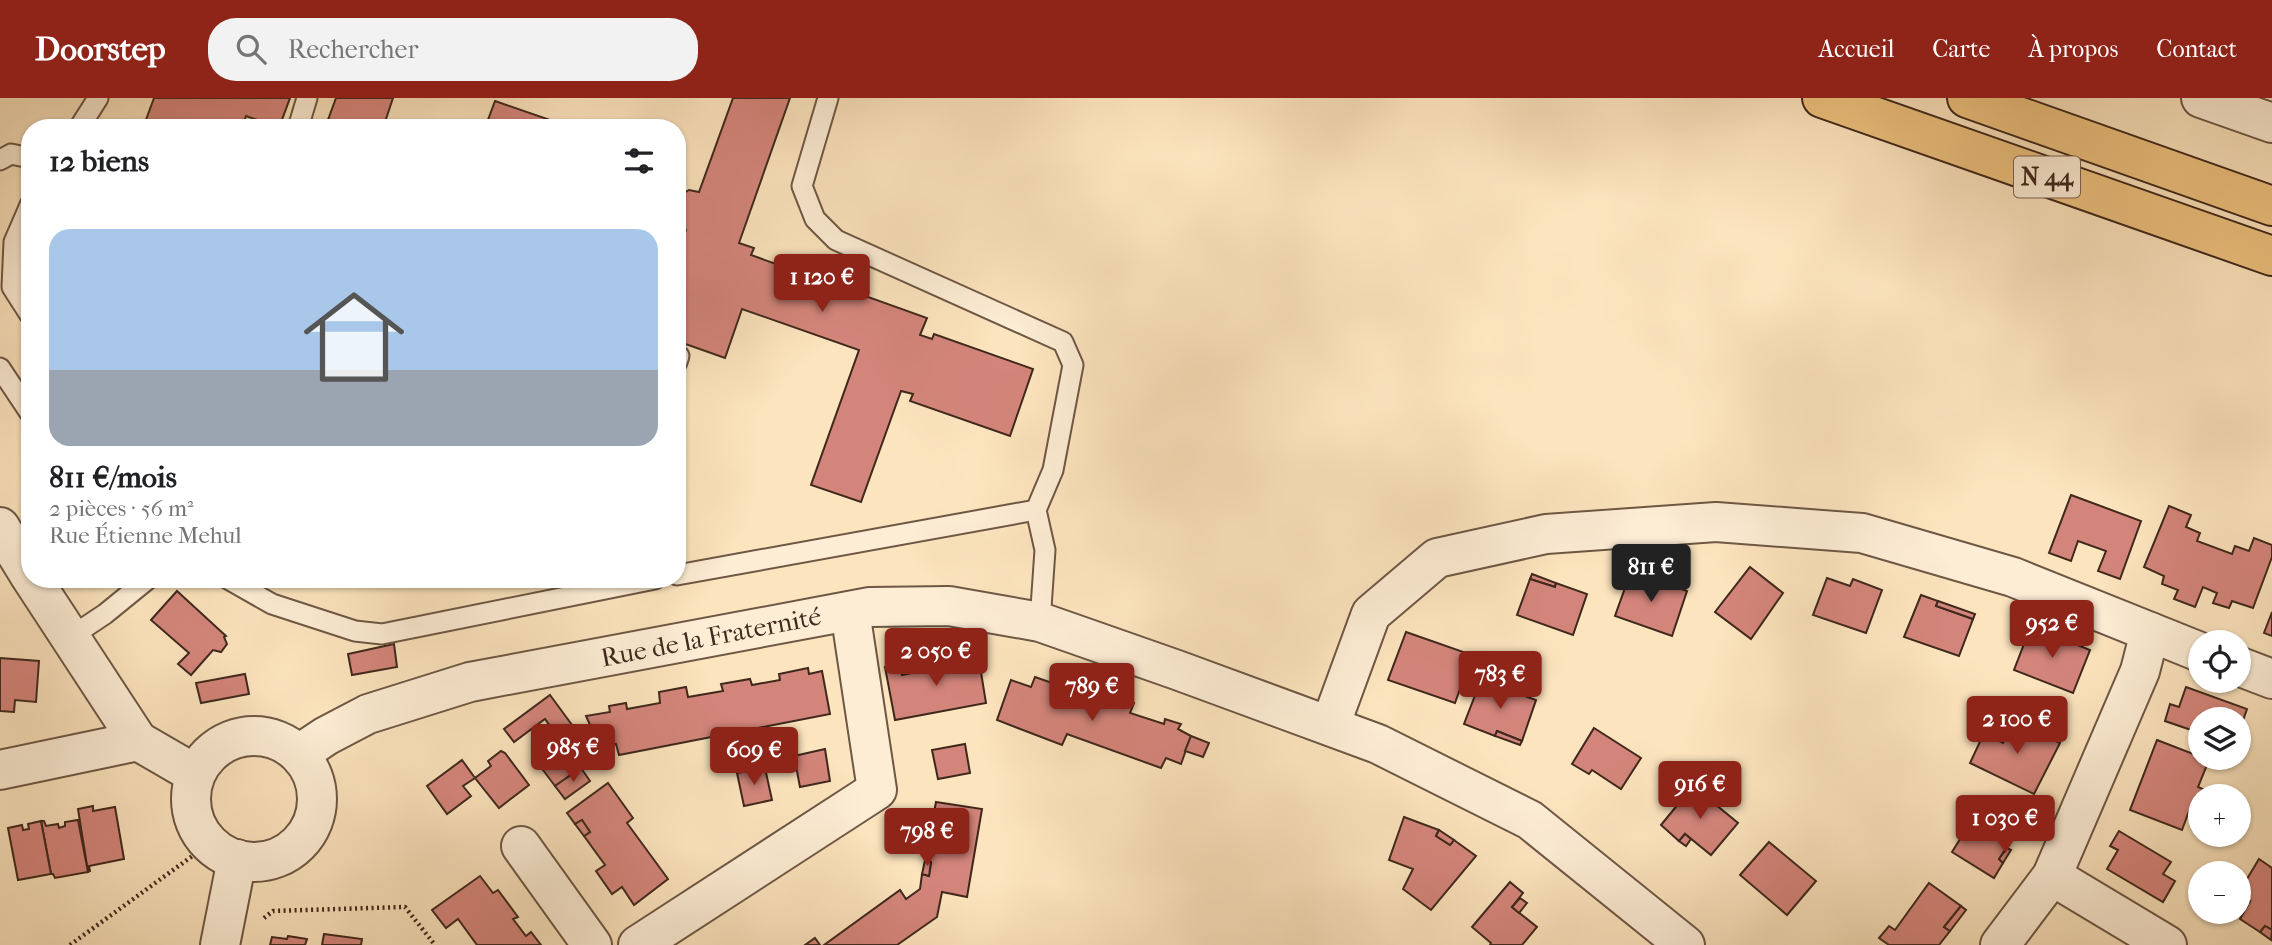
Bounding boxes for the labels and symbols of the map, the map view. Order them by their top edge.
road number: N 44 [2014,156,2080,198]
pin: 1 120 € [757,254,887,314]
pin: 811 € [1602,545,1700,604]
street label: Rue de la Fraternité [598,600,824,674]
pin: 952 € [2003,601,2101,660]
pin: 2 050 € [871,628,1001,688]
pin: 783 € [1451,652,1549,711]
pin: 789 € [1043,664,1141,723]
pin: 2 100 € [1952,696,2082,756]
pin: 985 € [524,724,622,784]
pin: 609 € [705,728,803,787]
pin: 916 € [1651,762,1749,821]
pin: 1 030 € [1940,796,2070,855]
pin: 798 € [878,808,976,868]

